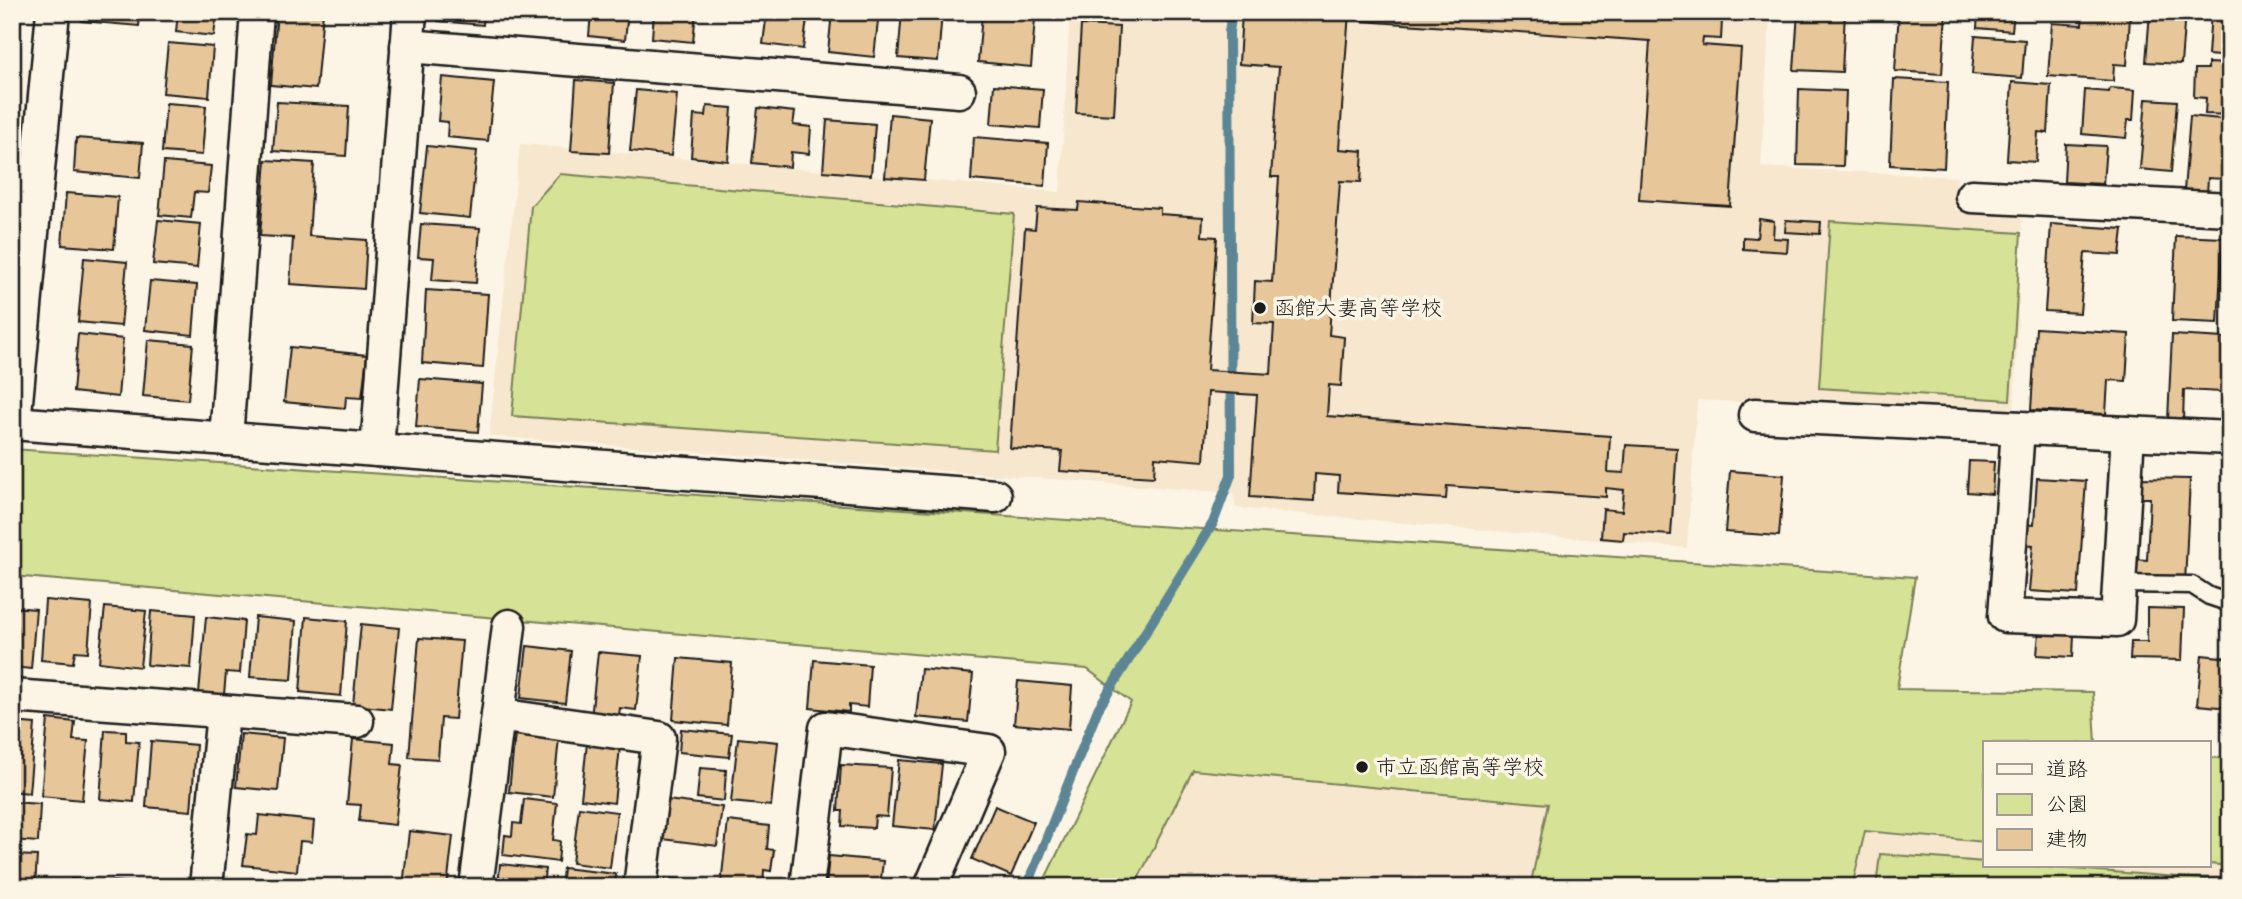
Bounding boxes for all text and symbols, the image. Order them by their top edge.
place label: 函館大妻高等学校 [1274,293,1442,320]
marker: 函館大妻高等学校 [1252,300,1268,316]
legend [1983,741,2210,867]
place label: 市立函館高等学校 [1376,752,1544,779]
text: 道路 [2046,754,2088,781]
marker: 市立函館高等学校 [1354,759,1370,775]
text: 公園 [2046,789,2088,816]
text: 建物 [2046,824,2088,851]

